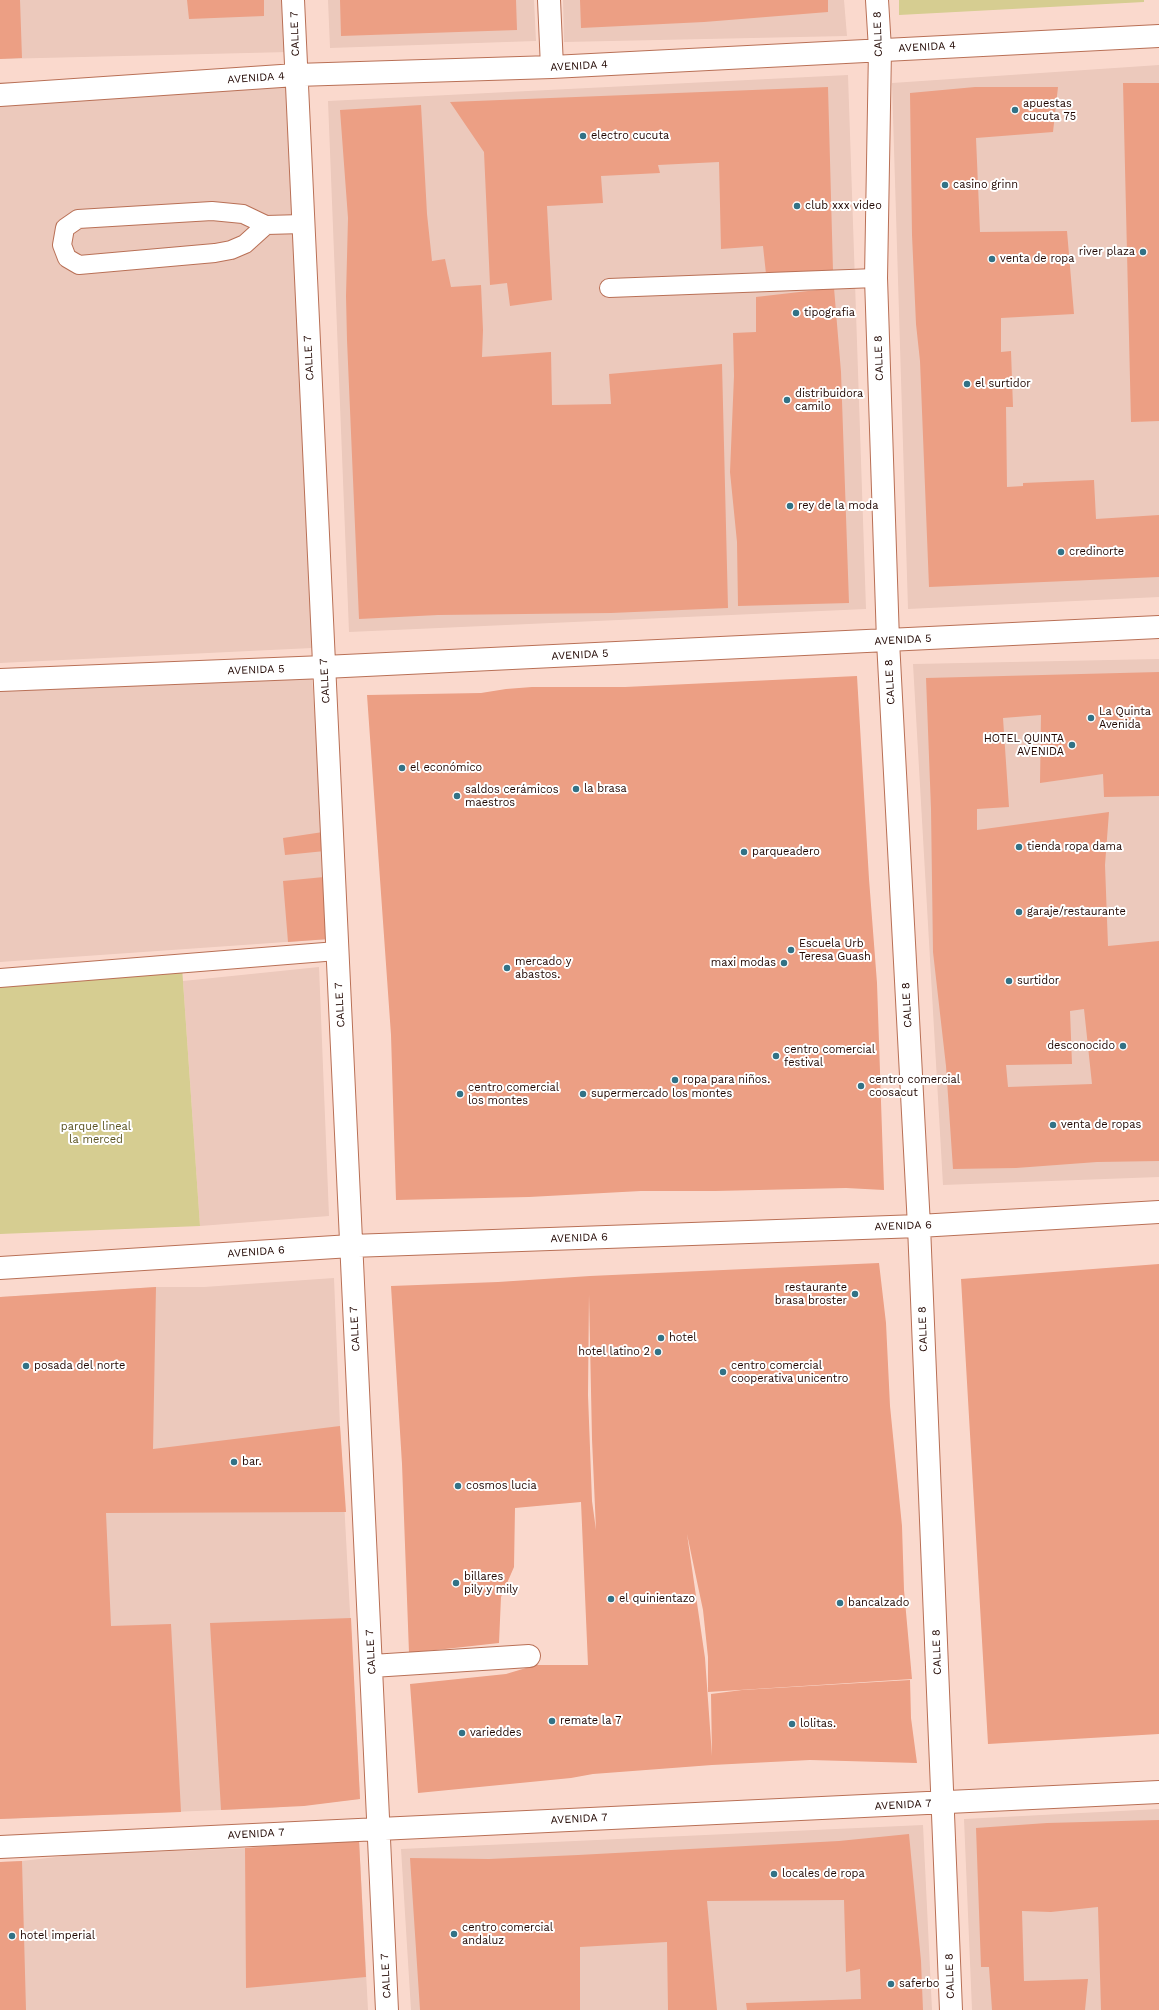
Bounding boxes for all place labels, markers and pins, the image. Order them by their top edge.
place label: apuestas cucuta 75 [1023,97,1076,123]
marker: apuestas cucuta 75 [1010,105,1020,115]
place label: electro cucuta [591,129,669,143]
marker: electro cucuta [578,131,588,141]
place label: casino grinn [953,178,1018,192]
marker: casino grinn [940,180,950,190]
place label: club xxx video [805,199,882,213]
marker: club xxx video [792,201,802,211]
place label: river plaza [1079,245,1135,259]
marker: river plaza [1138,247,1148,257]
place label: venta de ropa [1000,252,1074,266]
marker: venta de ropa [987,254,997,264]
place label: tipografia [804,306,855,320]
marker: tipografia [791,308,801,318]
place label: el surtidor [975,377,1031,391]
marker: el surtidor [962,379,972,389]
place label: distribuidora camilo [795,387,863,413]
marker: distribuidora camilo [782,395,792,405]
place label: rey de la moda [798,499,878,513]
marker: rey de la moda [785,501,795,511]
place label: credinorte [1069,545,1124,559]
marker: credinorte [1056,547,1066,557]
place label: La Quinta Avenida [1099,705,1151,731]
marker: La Quinta Avenida [1086,713,1096,723]
place label: HOTEL QUINTA AVENIDA [984,732,1064,758]
marker: HOTEL QUINTA AVENIDA [1067,740,1077,750]
place label: el económico [410,761,482,775]
marker: el económico [397,763,407,773]
place label: la brasa [584,782,627,796]
place label: saldos cerámicos maestros [465,783,558,809]
marker: la brasa [571,784,581,794]
marker: saldos cerámicos maestros [452,791,462,801]
place label: tienda ropa dama [1027,840,1122,854]
marker: tienda ropa dama [1014,842,1024,852]
place label: parqueadero [752,845,820,859]
marker: parqueadero [739,847,749,857]
place label: garaje/restaurante [1027,905,1126,919]
marker: garaje/restaurante [1014,907,1024,917]
place label: Escuela Urb Teresa Guash [799,937,871,963]
marker: Escuela Urb Teresa Guash [786,945,796,955]
place label: mercado y abastos. [515,955,571,981]
place label: maxi modas [711,956,776,970]
marker: maxi modas [779,958,789,968]
marker: mercado y abastos. [502,963,512,973]
place label: surtidor [1017,974,1059,988]
marker: surtidor [1004,976,1014,986]
place label: desconocido [1047,1039,1115,1053]
marker: desconocido [1118,1041,1128,1051]
place label: centro comercial festival [784,1043,875,1069]
marker: centro comercial festival [771,1051,781,1061]
place label: ropa para niños. [683,1073,770,1087]
place label: centro comercial coosacut [869,1073,960,1099]
marker: ropa para niños. [670,1075,680,1085]
place label: centro comercial los montes [468,1081,559,1107]
marker: centro comercial coosacut [856,1081,866,1091]
place label: supermercado los montes [591,1087,732,1101]
marker: centro comercial los montes [455,1089,465,1099]
marker: supermercado los montes [578,1089,588,1099]
place label: venta de ropas [1061,1118,1141,1132]
marker: venta de ropas [1048,1120,1058,1130]
place label: restaurante brasa broster [775,1281,847,1307]
marker: restaurante brasa broster [850,1289,860,1299]
place label: hotel [669,1331,697,1345]
marker: hotel [656,1333,666,1343]
place label: hotel latino 2 [578,1345,650,1359]
marker: hotel latino 2 [653,1347,663,1357]
place label: posada del norte [34,1359,125,1373]
place label: centro comercial cooperativa unicentro [731,1359,848,1385]
marker: posada del norte [21,1361,31,1371]
marker: centro comercial cooperativa unicentro [718,1367,728,1377]
place label: bar. [242,1455,262,1469]
marker: bar. [229,1457,239,1467]
place label: cosmos lucia [466,1479,537,1493]
marker: cosmos lucia [453,1481,463,1491]
place label: billares pily y mily [464,1570,518,1596]
marker: billares pily y mily [451,1578,461,1588]
place label: el quinientazo [619,1592,695,1606]
marker: el quinientazo [606,1594,616,1604]
place label: bancalzado [848,1596,909,1610]
marker: bancalzado [835,1598,845,1608]
place label: remate la 7 [560,1714,621,1728]
marker: remate la 7 [547,1716,557,1726]
place label: lolitas. [800,1717,836,1731]
marker: lolitas. [787,1719,797,1729]
place label: varieddes [470,1726,522,1740]
marker: varieddes [457,1728,467,1738]
place label: locales de ropa [782,1867,865,1881]
marker: locales de ropa [769,1869,779,1879]
place label: centro comercial andaluz [462,1921,553,1947]
place label: hotel imperial [20,1929,95,1943]
marker: centro comercial andaluz [449,1929,459,1939]
marker: hotel imperial [7,1931,17,1941]
place label: saferbo [899,1977,939,1991]
marker: saferbo [886,1979,896,1989]

